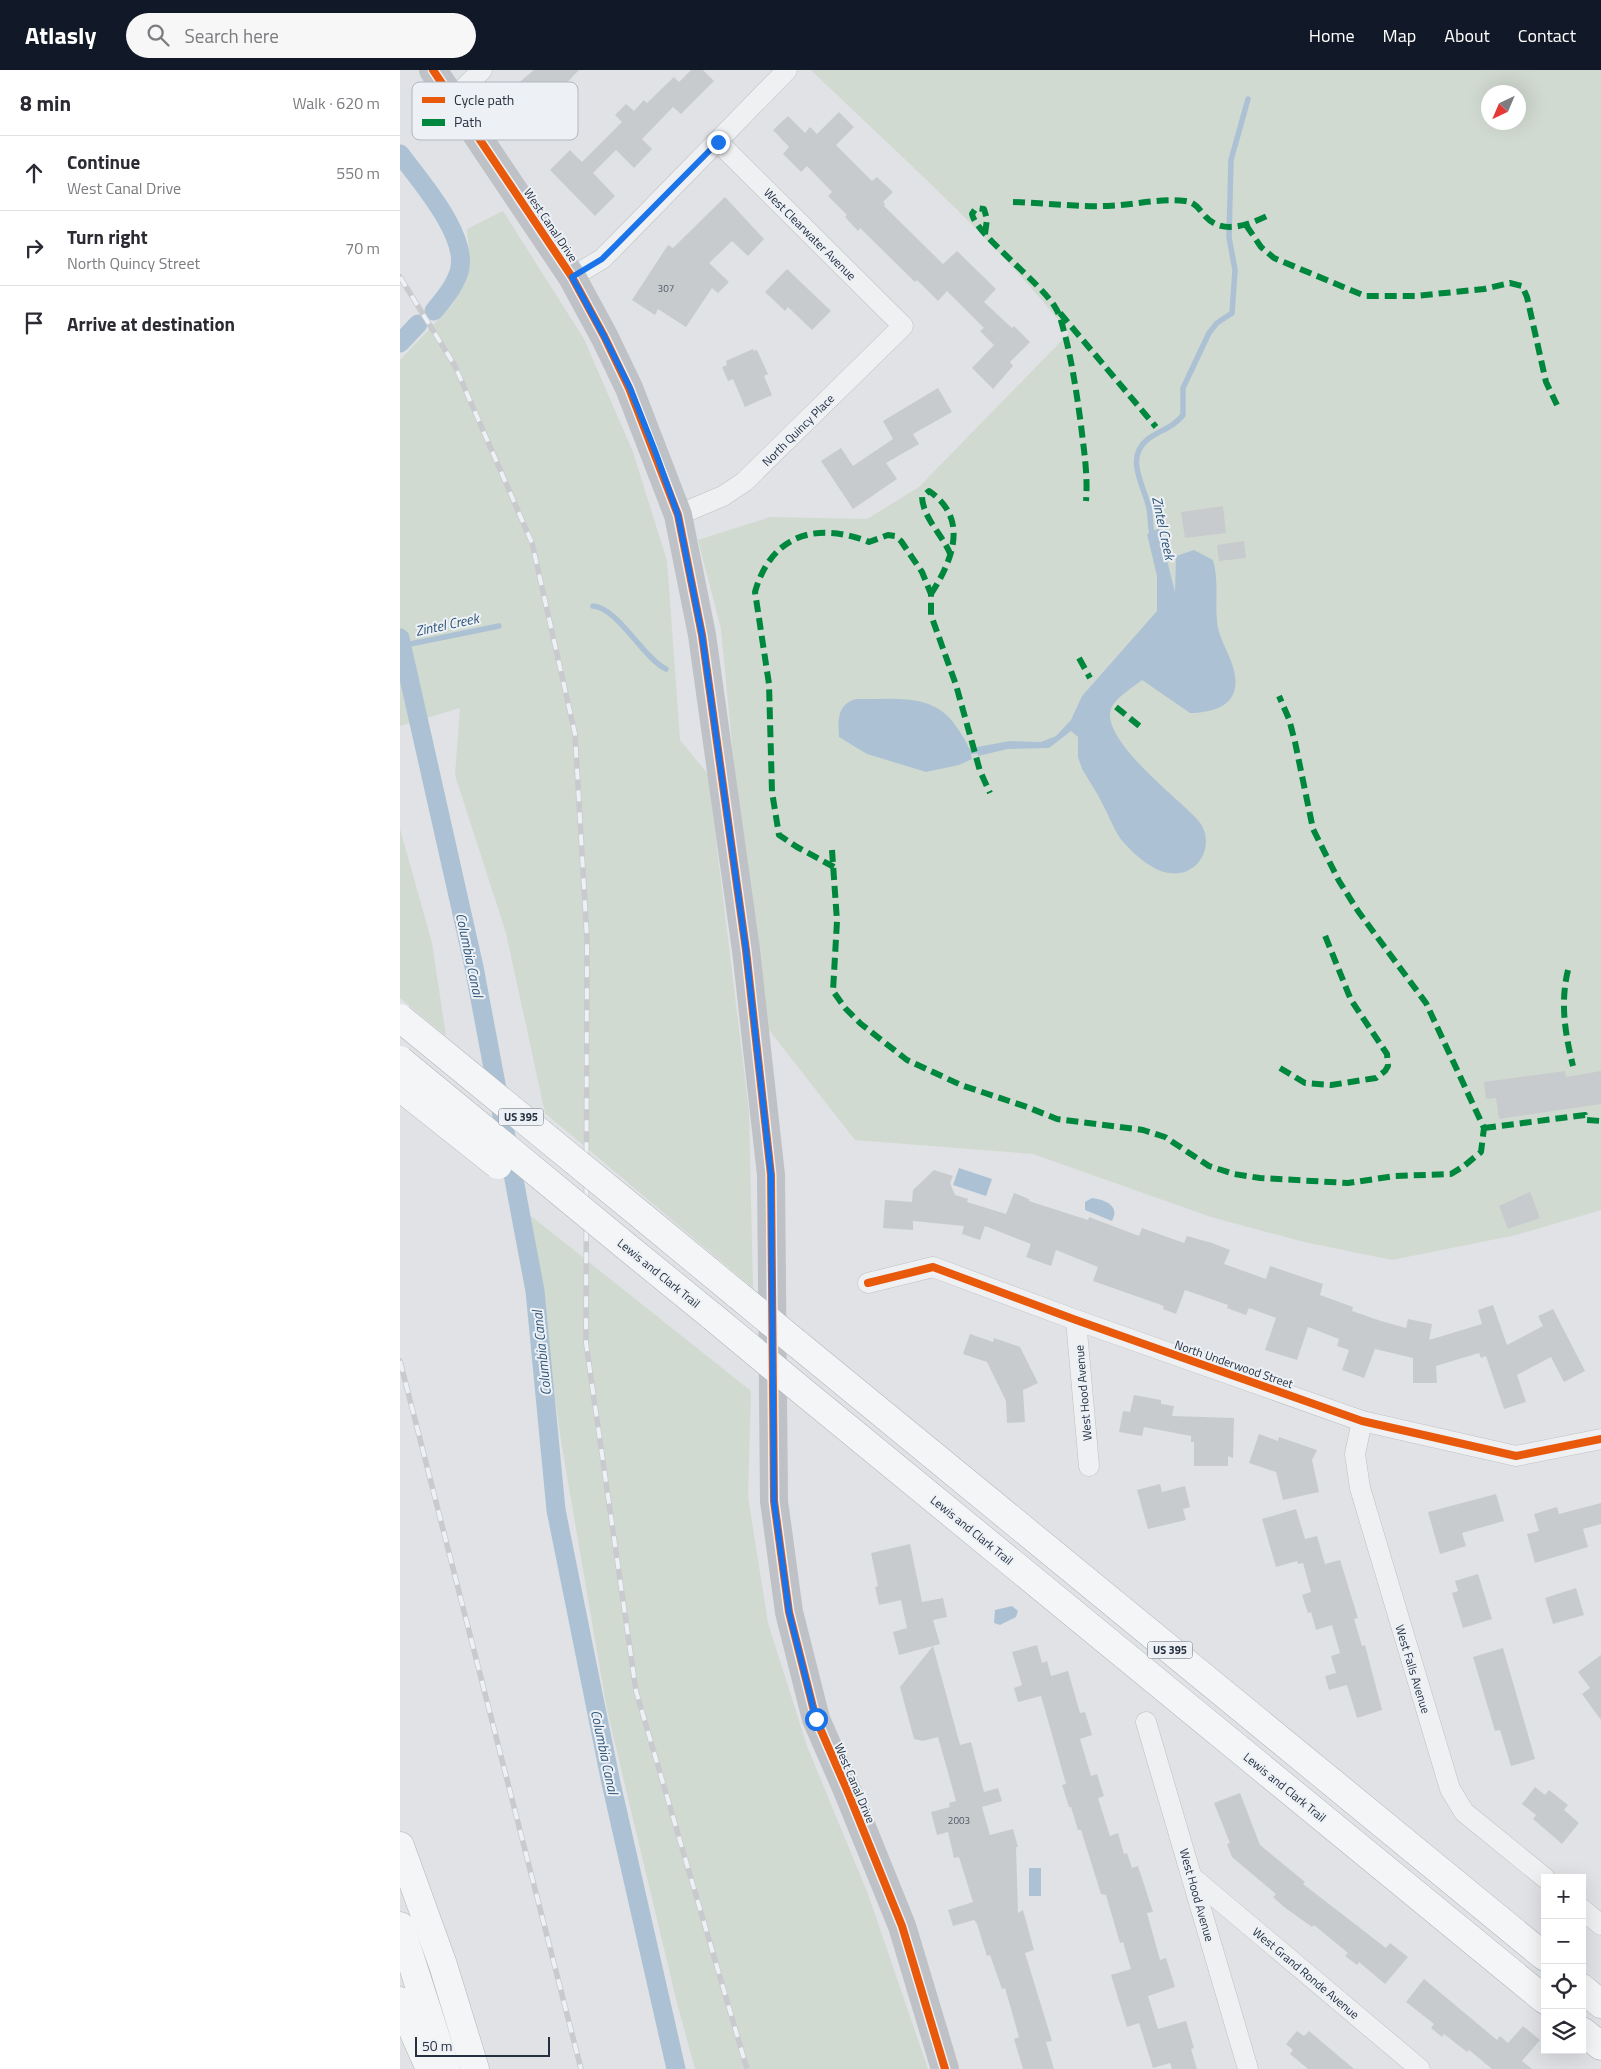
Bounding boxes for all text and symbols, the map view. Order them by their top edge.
search box [126,13,476,58]
text: Atlasly [25,17,96,53]
icon: search [144,21,172,49]
text: Search here [184,21,279,50]
text: Home [1309,22,1355,49]
text: Map [1383,22,1416,49]
text: About [1444,22,1490,49]
text: Contact [1518,22,1576,49]
legend [412,82,578,140]
north arrow [1481,85,1526,130]
text: 8 min [20,87,71,119]
text: Cycle path [454,89,514,110]
text: Walk · 620 m [292,91,380,115]
text: Path [454,111,482,132]
route end [707,131,730,154]
text: Continue [67,147,140,176]
icon: ahead [20,159,48,187]
text: 550 m [336,161,380,185]
text: West Canal Drive [67,176,181,200]
street label: West Clearwater Avenue [759,183,861,285]
street label: West Canal Drive [519,184,583,266]
text: Turn right [67,222,148,251]
icon: right [20,234,48,262]
text: 70 m [345,236,380,260]
text: North Quincy Street [67,251,200,275]
house number: 307 [658,281,674,296]
icon: arrive [20,309,48,337]
text: Arrive at destination [67,309,235,338]
street label: North Quincy Place [757,389,839,471]
water label: Zintel Creek [1147,494,1181,563]
water label: Zintel Creek [413,607,482,641]
water label: Columbia Canal [451,911,490,1001]
road number: US 395 [498,1108,544,1126]
street label: Lewis and Clark Trail [613,1234,705,1312]
water label: Columbia Canal [526,1307,556,1397]
street label: North Underwood Street [1172,1335,1297,1393]
street label: West Hood Avenue [1069,1344,1097,1442]
street label: Lewis and Clark Trail [926,1491,1018,1569]
street label: West Falls Avenue [1390,1622,1436,1716]
road number: US 395 [1148,1642,1192,1658]
water label: Columbia Canal [586,1708,625,1798]
route start [805,1708,828,1731]
street label: West Canal Drive [830,1740,880,1826]
street label: Lewis and Clark Trail [1239,1748,1331,1826]
house number: 2003 [948,1813,970,1828]
street label: West Hood Avenue [1175,1846,1219,1944]
map controls [1541,1874,1586,2054]
button: + [1541,1874,1586,1919]
button: − [1541,1919,1586,1964]
street label: West Grand Ronde Avenue [1248,1922,1364,2024]
button: locate [1541,1964,1586,2009]
button: layers [1541,2009,1586,2054]
scale bar [415,2034,550,2057]
text: 50 m [422,2035,452,2056]

